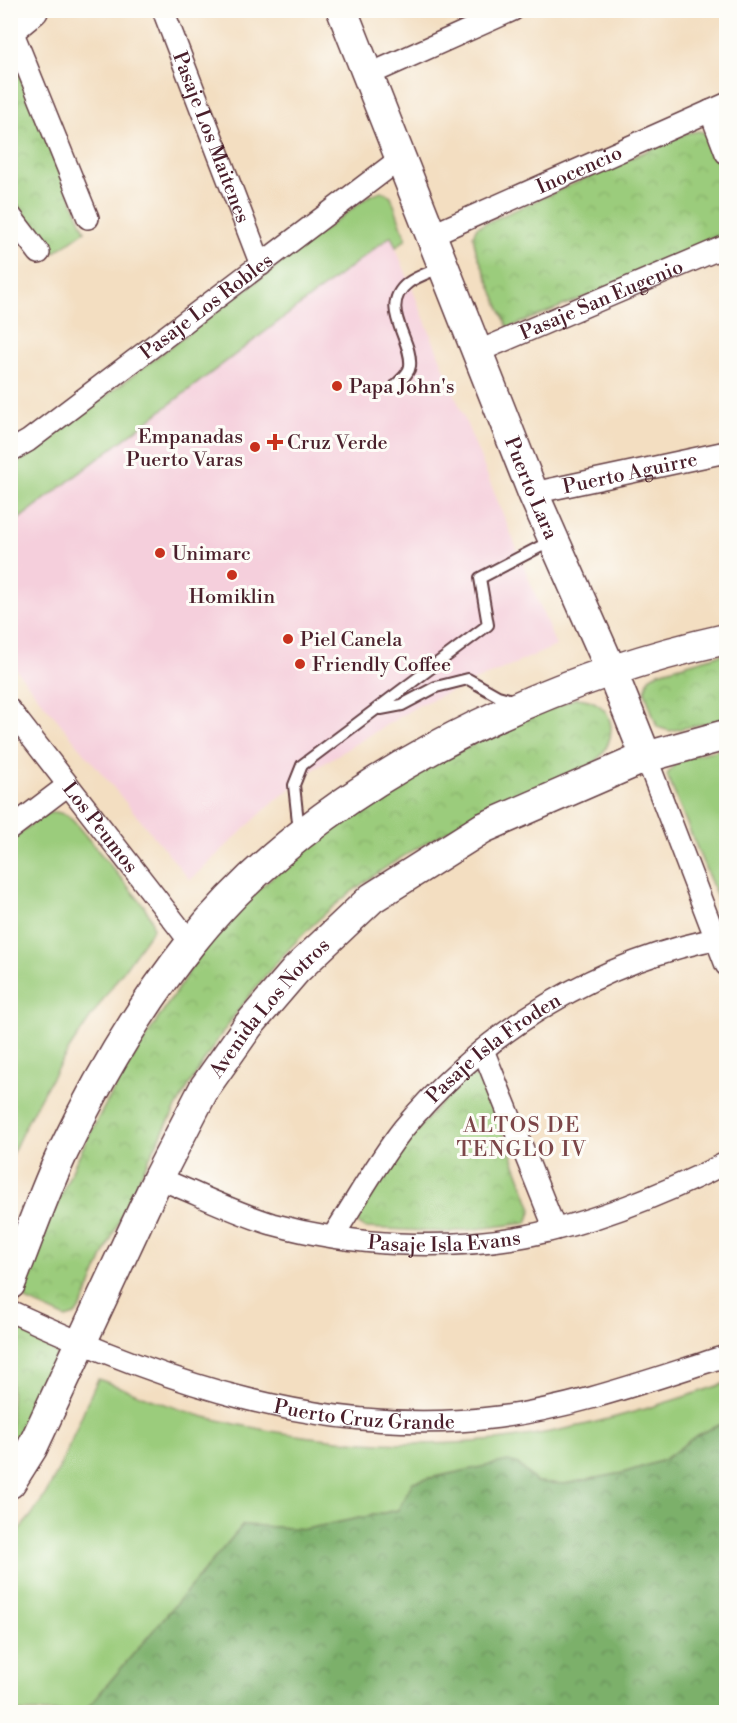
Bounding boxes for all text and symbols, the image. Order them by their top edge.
street label: Pasaje Los Maitenes [166,48,255,227]
street label: Inocencio [533,141,626,200]
street label: Pasaje Los Robles [135,249,279,366]
street label: Pasaje San Eugenio [516,255,687,346]
place label: Papa John's [349,375,454,400]
marker: Papa John's [330,379,344,393]
place label: Empanadas Puerto Varas [126,425,243,473]
place label: Cruz Verde [287,431,388,456]
street label: Puerto Lara [498,433,563,544]
marker: Cruz Verde [268,435,282,449]
marker: Empanadas Puerto Varas [248,440,262,454]
street label: Puerto Aguirre [561,447,700,500]
place label: Unimarc [172,542,251,567]
marker: Unimarc [153,546,167,560]
marker: Homiklin [225,568,239,582]
place label: Homiklin [189,585,275,610]
place label: Piel Canela [300,628,403,653]
marker: Piel Canela [281,632,295,646]
place label: Friendly Coffee [312,653,451,678]
marker: Friendly Coffee [293,657,307,671]
street label: Los Peumos [56,777,143,878]
street label: Avenida Los Notros [204,933,336,1084]
street label: Pasaje Isla Froden [421,988,566,1109]
district label: ALTOS DE TENGLO IV [456,1113,588,1163]
street label: Pasaje Isla Evans [367,1226,522,1259]
street label: Puerto Cruz Grande [271,1395,455,1436]

